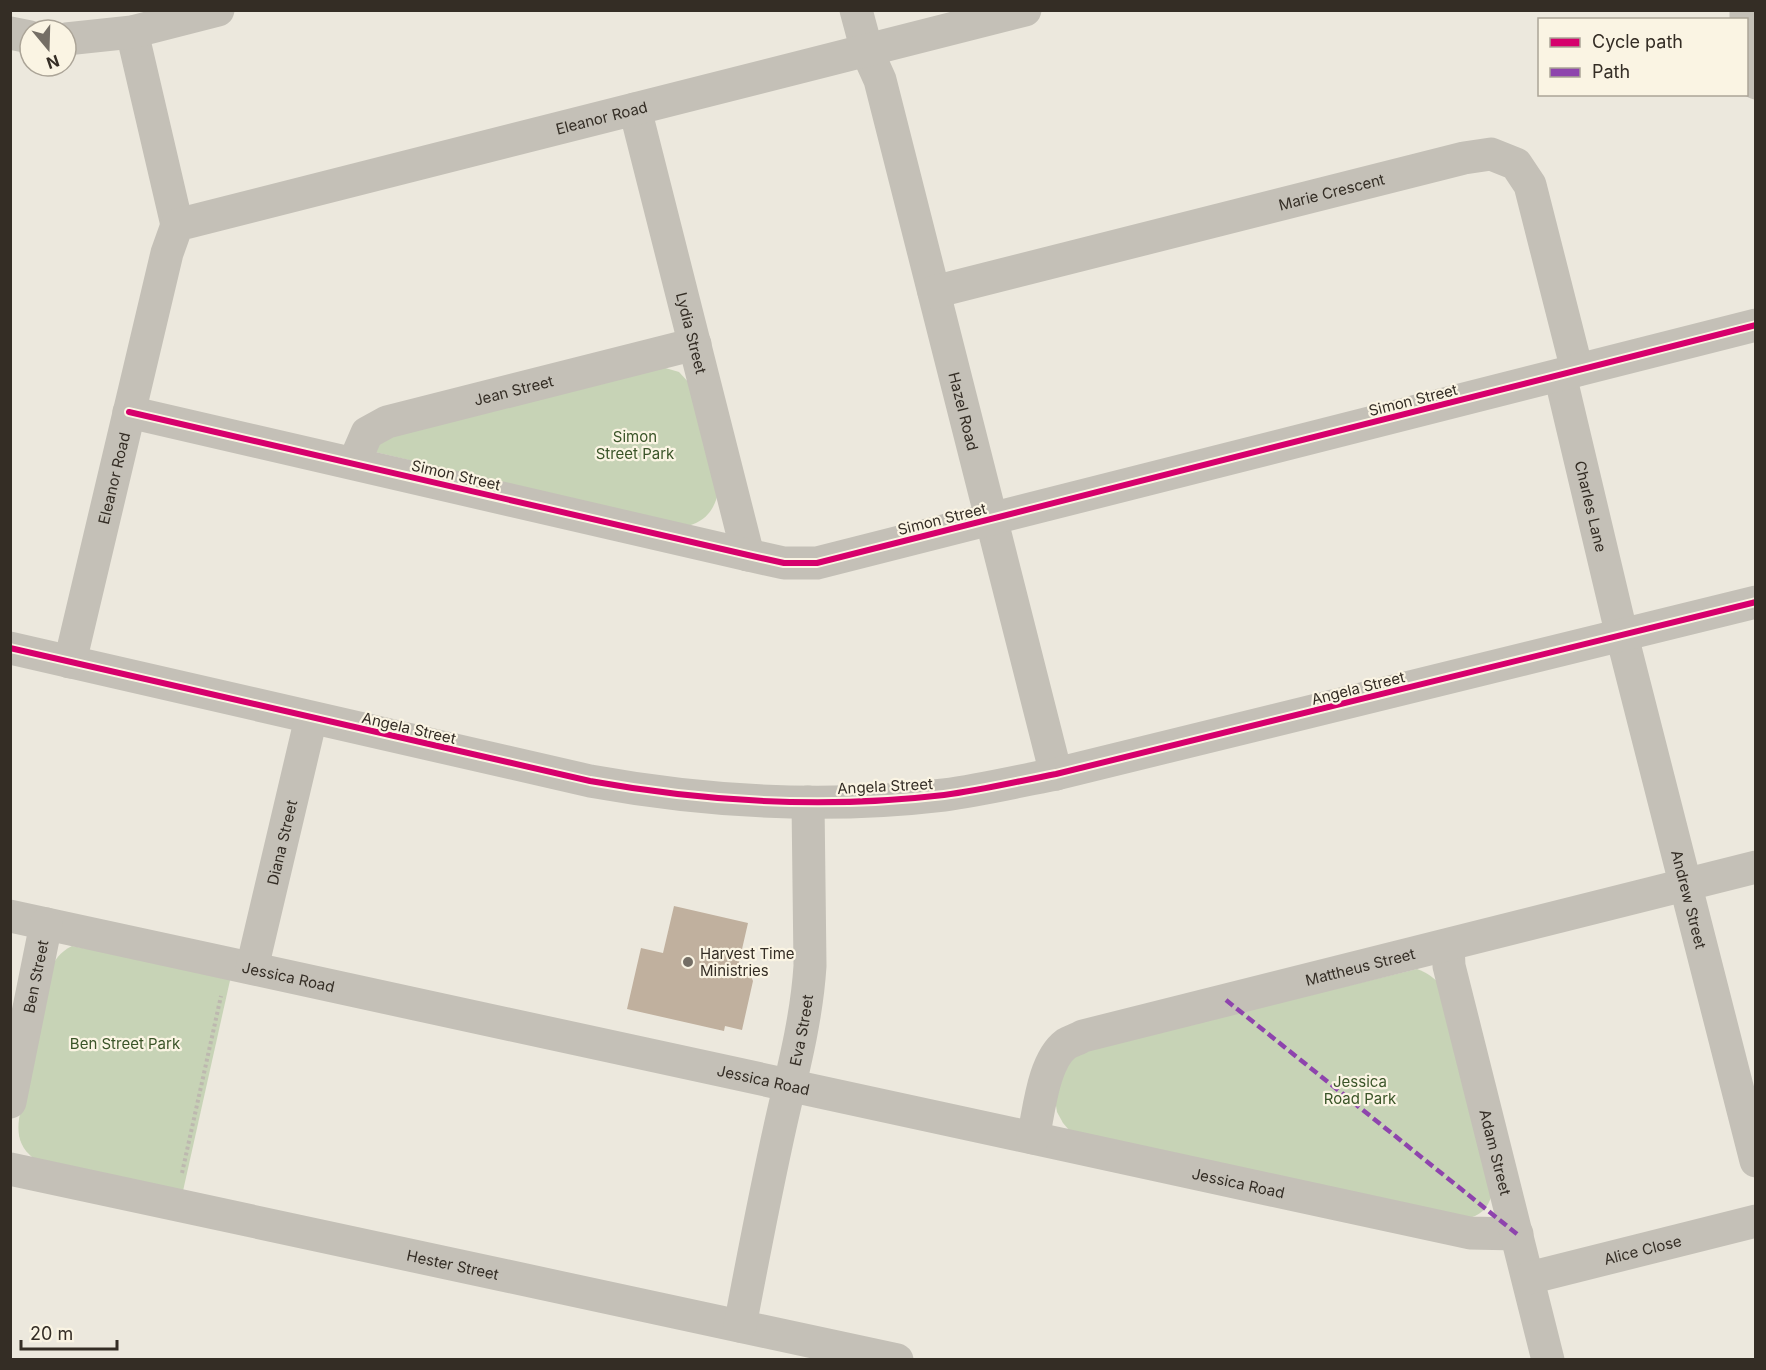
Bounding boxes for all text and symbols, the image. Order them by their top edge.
north arrow [18,18,78,78]
legend [1538,18,1748,96]
text: Cycle path [1592,31,1683,52]
text: N [44,51,62,74]
text: Path [1592,61,1630,82]
street label: Eleanor Road [554,97,649,138]
street label: Marie Crescent [1276,169,1387,214]
street label: Lydia Street [672,290,711,376]
street label: Hazel Road [945,370,983,453]
street label: Jean Street [472,371,555,409]
street label: Simon Street [1367,380,1459,420]
park label: Simon Street Park [596,427,675,463]
street label: Eleanor Road [94,430,134,526]
street label: Simon Street [410,456,502,494]
street label: Charles Lane [1571,459,1611,554]
street label: Simon Street [896,499,988,539]
street label: Angela Street [1309,667,1407,709]
street label: Angela Street [360,708,458,748]
street label: Angela Street [837,774,933,798]
street label: Diana Street [262,798,301,887]
street label: Andrew Street [1667,848,1711,951]
street label: Ben Street [19,938,52,1015]
street label: Mattheus Street [1303,943,1417,989]
place label: Harvest Time Ministries [700,944,795,980]
marker: Harvest Time Ministries [681,955,695,969]
street label: Jessica Road [240,957,337,996]
street label: Eva Street [785,993,817,1068]
park label: Ben Street Park [70,1034,181,1053]
street label: Jessica Road [715,1060,812,1099]
park label: Jessica Road Park [1324,1072,1397,1108]
street label: Adam Street [1476,1107,1516,1197]
street label: Jessica Road [1190,1163,1287,1202]
street label: Alice Close [1602,1231,1683,1268]
street label: Hester Street [405,1245,501,1284]
scale bar [21,1313,117,1351]
text: 20 m [30,1323,73,1344]

